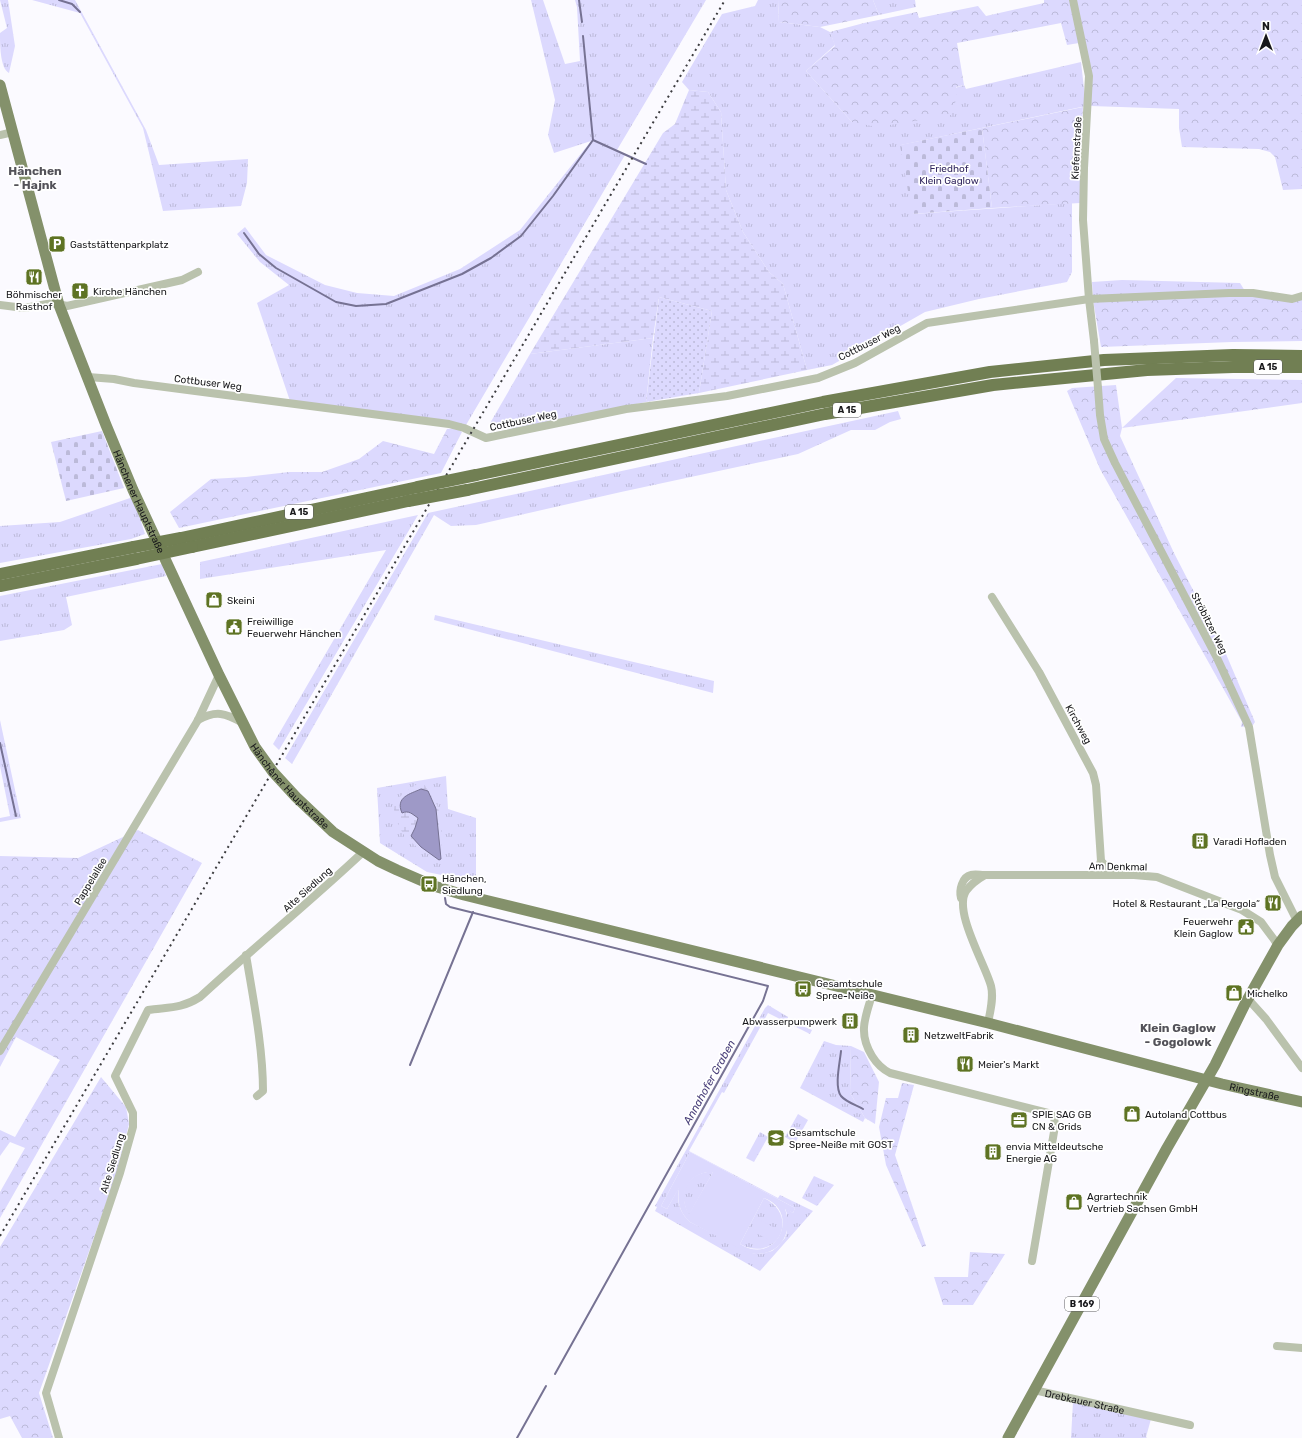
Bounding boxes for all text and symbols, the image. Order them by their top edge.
north arrow [1246,16,1286,56]
text: N [1262,20,1270,33]
street label: Kiefernstraße [1069,116,1085,180]
park label: Friedhof Klein Gaglow [919,163,979,187]
district label: Hänchen - Hajnk [8,164,62,192]
parking icon: Gaststättenparkplatz [47,234,67,254]
place label: Gaststättenparkplatz [70,239,169,251]
restaurant icon: Böhmischer Rasthof [24,267,44,287]
church icon: Kirche Hänchen [70,281,90,301]
place label: Kirche Hänchen [93,286,167,298]
place label: Böhmischer Rasthof [6,289,62,313]
street label: Cottbuser Weg [836,322,903,364]
road number: A 15 [1254,360,1282,374]
street label: Cottbuser Weg [173,373,242,393]
road number: A 15 [833,403,861,417]
street label: Cottbuser Weg [489,408,558,434]
street label: Hänchener Hauptstraße [110,448,167,556]
road number: A 15 [285,505,313,519]
shop icon: Skeini [204,590,224,610]
street label: Ströbitzer Weg [1188,591,1230,656]
place label: Skeini [227,595,255,607]
place label: Freiwillige Feuerwehr Hänchen [247,616,341,640]
public building icon: Freiwillige Feuerwehr Hänchen [224,617,244,637]
street label: Kirchweg [1062,703,1094,746]
street label: Hänchener Hauptstraße [247,741,331,832]
building icon: Varadi Hofladen [1190,831,1210,851]
place label: Varadi Hofladen [1213,836,1287,848]
street label: Pappelallee [72,855,110,907]
street label: Am Denkmal [1089,860,1147,874]
street label: Alte Siedlung [281,865,335,915]
place label: Hänchen, Siedlung [442,873,486,897]
bus stop icon: Hänchen, Siedlung [419,874,439,894]
restaurant icon: Hotel & Restaurant „La Pergola“ [1263,893,1283,913]
place label: Hotel & Restaurant „La Pergola“ [1113,898,1260,910]
place label: Feuerwehr Klein Gaglow [1174,916,1233,940]
public building icon: Feuerwehr Klein Gaglow [1236,917,1256,937]
place label: Gesamtschule Spree-Neiße [816,978,883,1002]
bus stop icon: Gesamtschule Spree-Neiße [793,979,813,999]
shop icon: Michelko [1224,983,1244,1003]
place label: Michelko [1247,988,1288,1000]
building icon: Abwasserpumpwerk [840,1011,860,1031]
place label: Abwasserpumpwerk [742,1016,838,1028]
district label: Klein Gaglow - Gogolowk [1140,1021,1216,1049]
building icon: NetzweltFabrik [901,1025,921,1045]
place label: NetzweltFabrik [924,1030,995,1042]
water label: Annahofer Graben [680,1037,738,1128]
restaurant icon: Meier's Markt [955,1054,975,1074]
place label: Meier's Markt [978,1059,1039,1071]
street label: Ringstraße [1228,1081,1281,1104]
shop icon: Autoland Cottbus [1122,1104,1142,1124]
place label: SPIE SAG GB CN & Grids [1032,1109,1092,1133]
place label: Autoland Cottbus [1145,1109,1227,1121]
office icon: SPIE SAG GB CN & Grids [1009,1110,1029,1130]
place label: Gesamtschule Spree-Neiße mit GOST [789,1127,893,1151]
school or university icon: Gesamtschule Spree-Neiße mit GOST [766,1128,786,1148]
street label: Alte Siedlung [98,1132,128,1195]
place label: envia Mitteldeutsche Energie AG [1006,1141,1104,1165]
building icon: envia Mitteldeutsche Energie AG [983,1142,1003,1162]
place label: Agrartechnik Vertrieb Sachsen GmbH [1087,1191,1198,1215]
shop icon: Agrartechnik Vertrieb Sachsen GmbH [1064,1192,1084,1212]
road number: B 169 [1065,1297,1099,1311]
street label: Drebkauer Straße [1044,1388,1126,1417]

